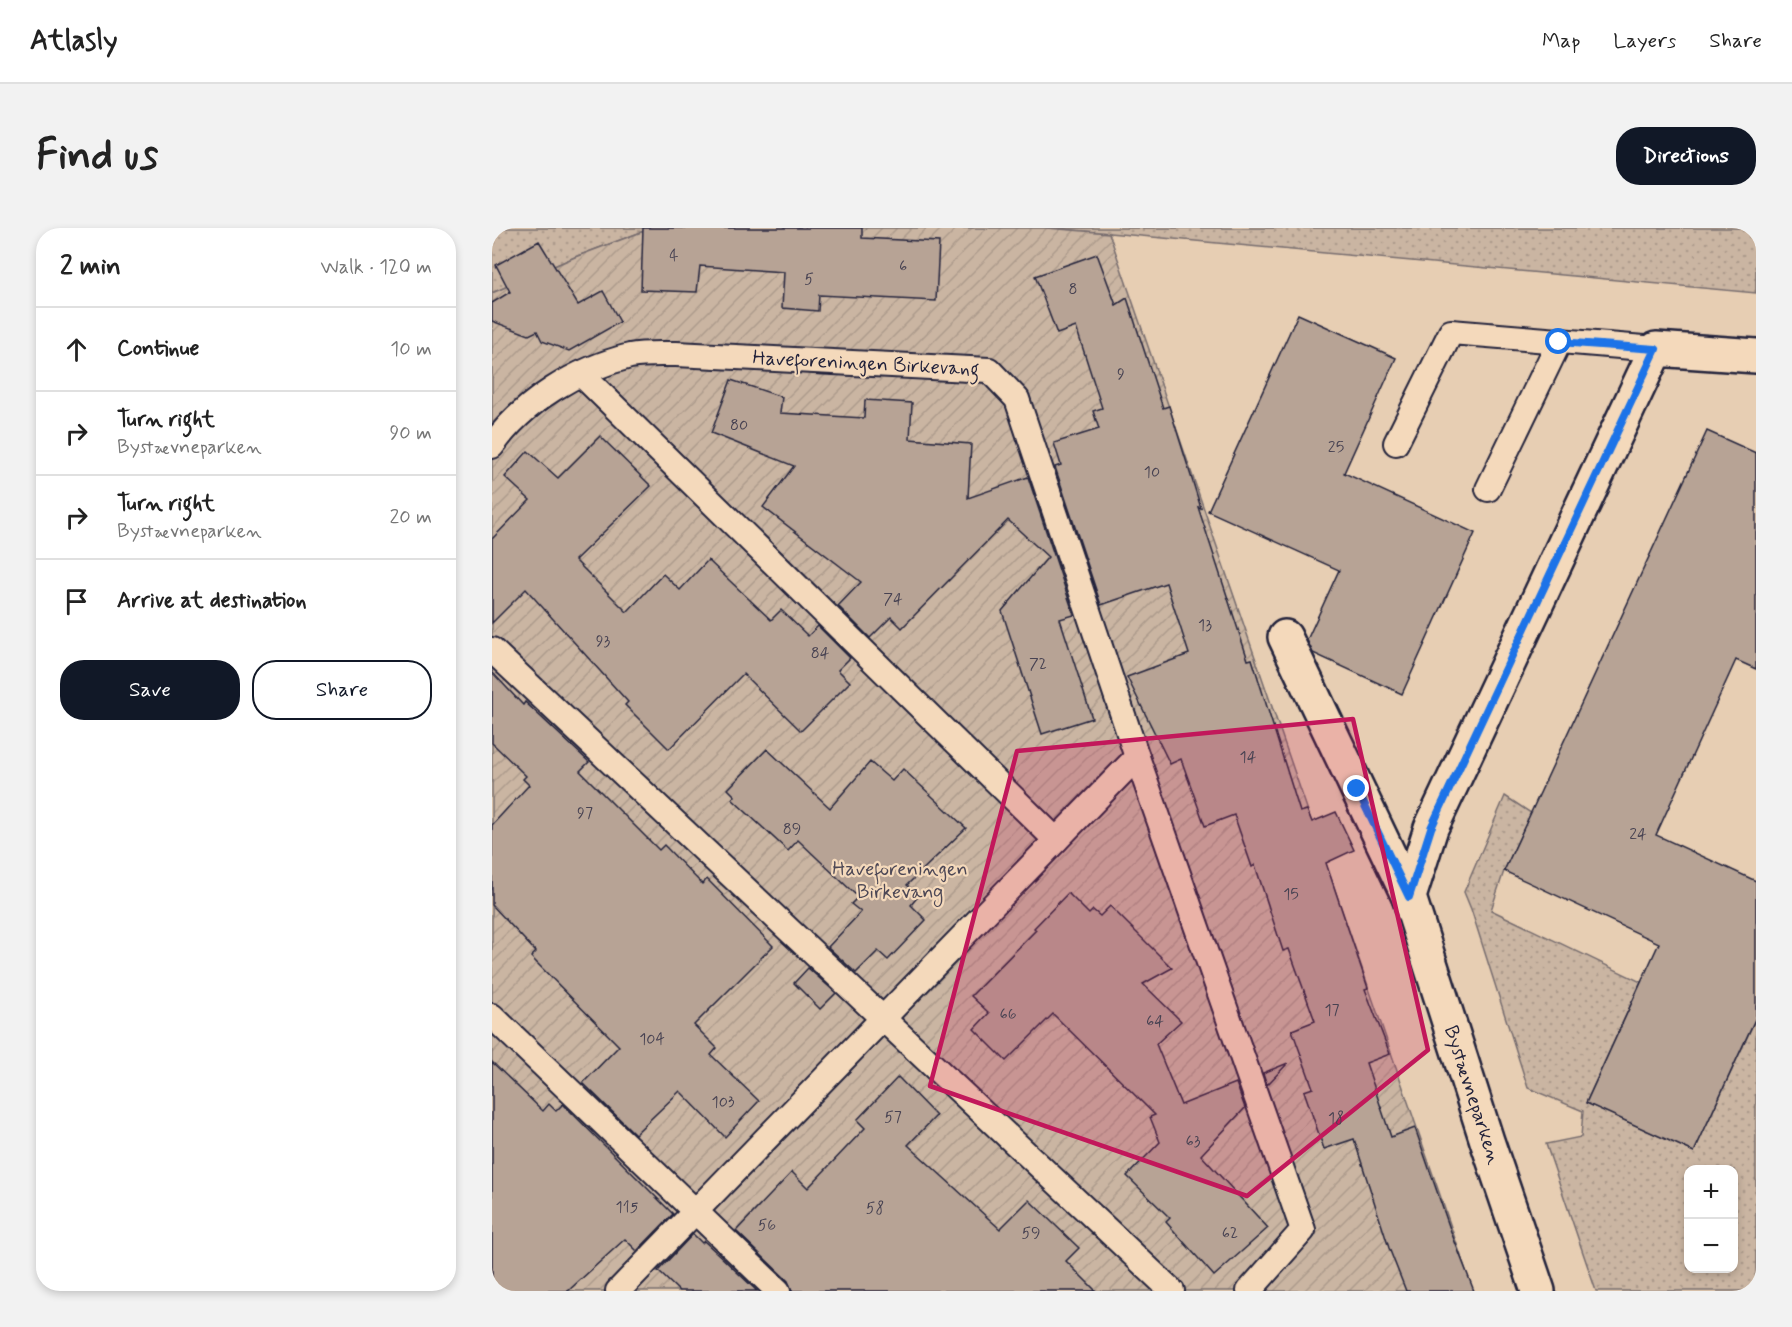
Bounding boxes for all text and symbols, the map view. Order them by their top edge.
text: Atlasly [30,23,118,60]
text: Map [1542,27,1580,55]
text: Layers [1613,27,1676,55]
text: Share [1709,27,1762,55]
button: Directions [1616,127,1756,185]
text: Find us [36,129,158,184]
house number: 4 [669,245,679,266]
text: 2 min [60,250,121,284]
text: Walk · 120 m [321,254,432,281]
house number: 6 [899,256,907,277]
house number: 5 [804,269,814,290]
house number: 8 [1068,279,1078,300]
route start [1545,328,1571,354]
icon: ahead [60,333,93,366]
text: Continue [117,335,199,363]
text: 10 m [390,336,432,363]
street label: Haveforeningen Birkevang [752,345,980,385]
house number: 9 [1117,364,1125,385]
text: Turn right [117,406,215,434]
house number: 80 [730,415,748,436]
icon: right [60,417,93,450]
text: 90 m [389,420,432,447]
text: Bystævneparken [117,434,262,461]
house number: 25 [1328,437,1344,458]
house number: 10 [1144,462,1160,483]
text: Turn right [117,490,215,518]
icon: right [60,501,93,534]
text: 20 m [389,504,432,531]
text: Bystævneparken [117,518,262,545]
icon: arrive [60,585,93,618]
text: Arrive at destination [117,587,307,615]
house number: 74 [883,589,903,610]
house number: 13 [1198,615,1212,636]
house number: 93 [596,631,611,652]
house number: 84 [811,643,830,664]
house number: 72 [1029,654,1047,675]
button: Save [60,660,240,720]
button: Share [252,660,432,720]
house number: 14 [1240,747,1257,768]
route end [1343,775,1369,801]
house number: 97 [577,803,593,824]
house number: 89 [783,819,801,840]
house number: 24 [1629,824,1647,845]
park label: Haveforeningen Birkevang [832,856,968,907]
house number: 15 [1283,884,1299,905]
house number: 17 [1324,1000,1340,1021]
house number: 66 [999,1004,1017,1025]
house number: 64 [1146,1011,1164,1032]
street label: Bystævneparken [1437,1022,1507,1168]
house number: 104 [639,1029,665,1050]
house number: 103 [712,1092,735,1113]
house number: 57 [884,1107,902,1128]
house number: 18 [1328,1108,1344,1129]
house number: 63 [1186,1131,1201,1152]
map controls [1684,1165,1738,1273]
button: + [1684,1165,1738,1219]
house number: 115 [616,1197,639,1218]
house number: 58 [866,1198,884,1219]
house number: 56 [758,1215,776,1236]
button: − [1684,1219,1738,1273]
house number: 59 [1021,1223,1041,1244]
house number: 62 [1222,1223,1238,1244]

